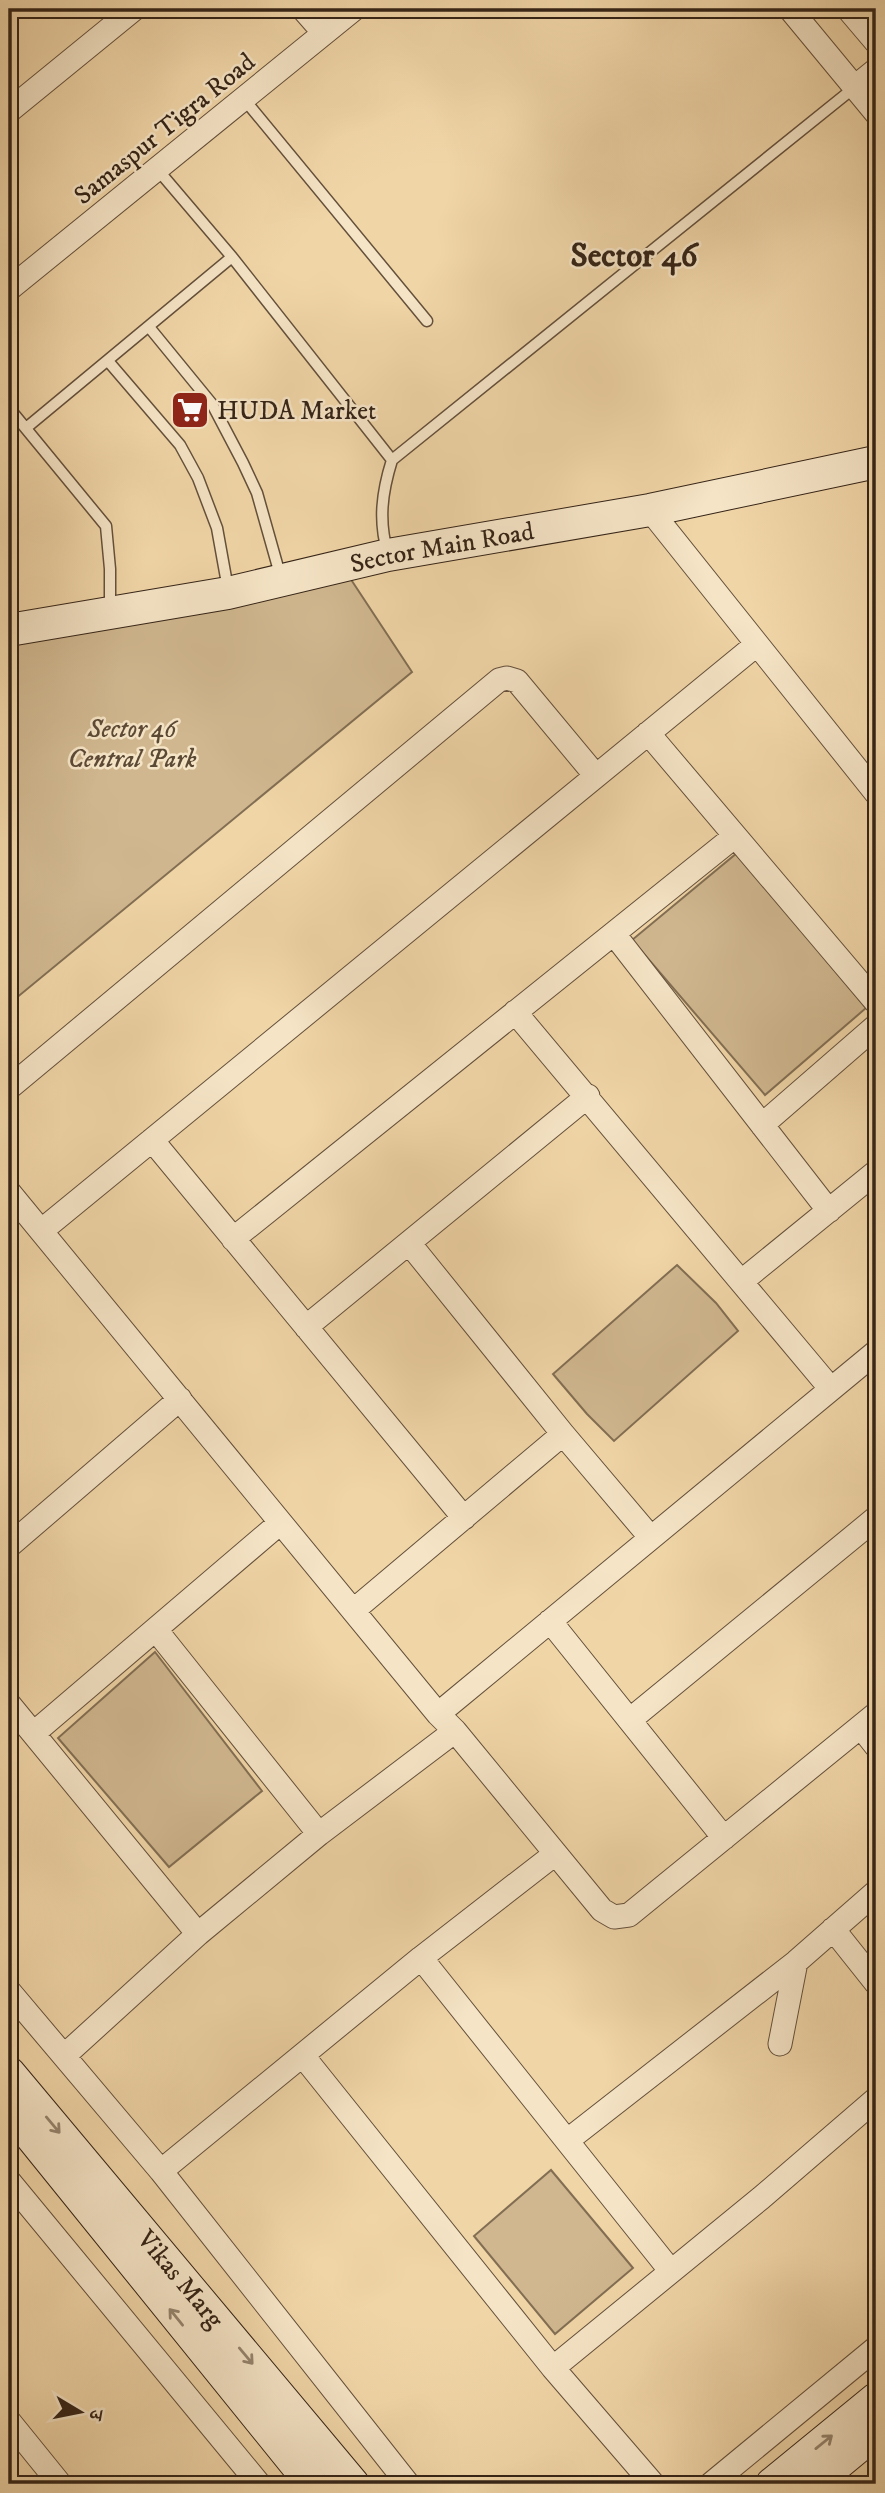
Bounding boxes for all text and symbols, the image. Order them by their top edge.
street label: Samaspur Tigra Road [68,46,262,212]
district label: Sector 46 [570,236,699,277]
supermarket icon: HUDA Market [169,389,211,431]
place label: HUDA Market [217,395,376,428]
street label: Sector Main Road [347,515,537,581]
park label: Sector 46 Central Park [68,713,196,776]
one-way arrow [45,2116,60,2134]
street label: Vikas Marg [129,2223,231,2336]
one-way arrow [169,2308,184,2326]
one-way arrow [238,2347,254,2365]
north arrow [46,2378,116,2448]
text: उ [83,2406,108,2423]
one-way arrow [814,2434,832,2449]

